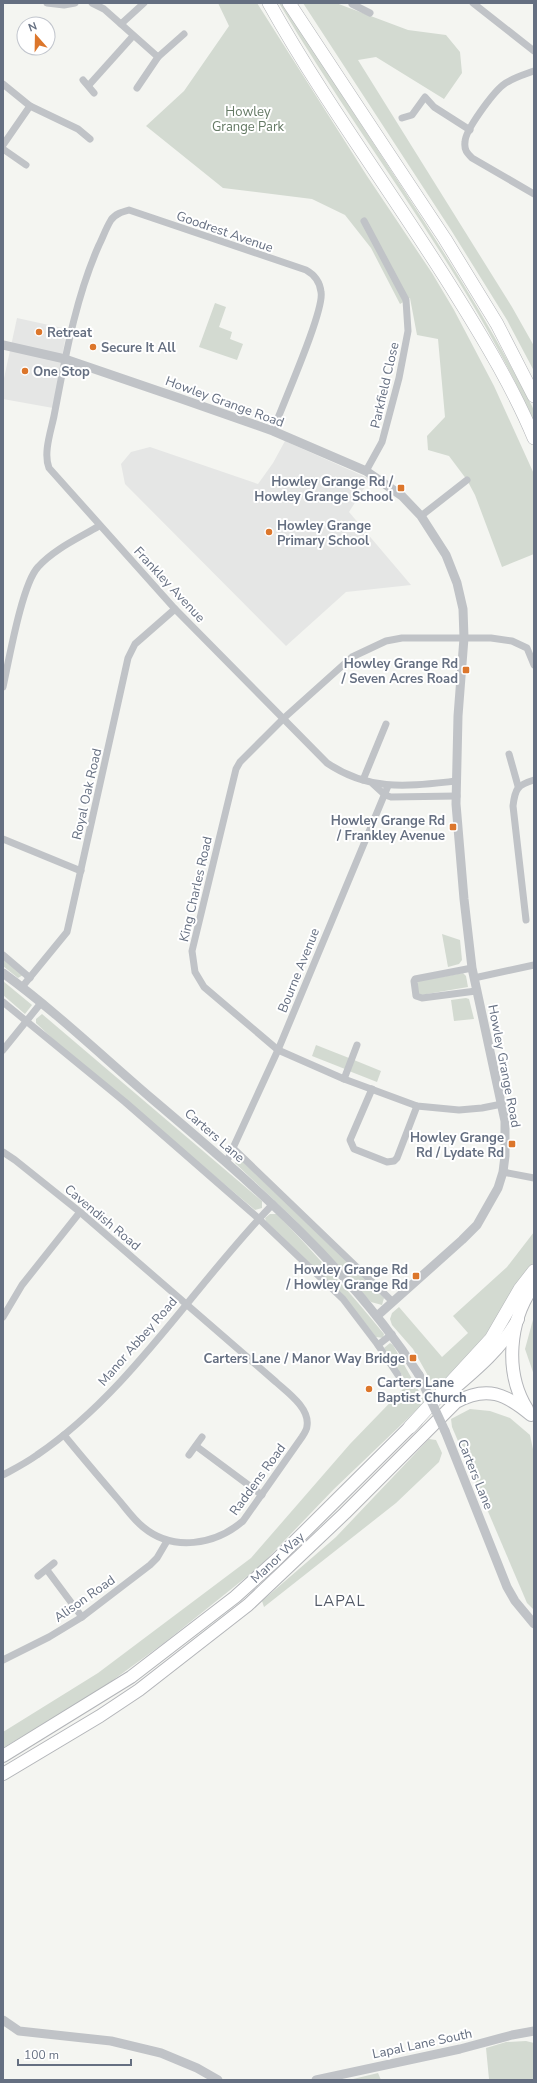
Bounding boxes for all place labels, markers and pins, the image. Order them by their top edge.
place label: Retreat [47,324,93,342]
marker: Retreat [34,327,44,337]
place label: Secure It All [101,339,176,357]
marker: Secure It All [88,342,98,352]
place label: One Stop [33,363,90,381]
marker: One Stop [20,366,30,376]
place label: Howley Grange Rd / Howley Grange School [254,473,394,506]
marker: Howley Grange Rd / Howley Grange School [396,483,406,493]
place label: Howley Grange Primary School [277,517,371,550]
marker: Howley Grange Primary School [264,527,274,537]
place label: Howley Grange Rd / Seven Acres Road [341,655,458,688]
marker: Howley Grange Rd / Seven Acres Road [461,665,471,675]
place label: Howley Grange Rd / Frankley Avenue [331,812,445,845]
marker: Howley Grange Rd / Frankley Avenue [448,822,458,832]
place label: Howley Grange Rd / Lydate Rd [410,1129,504,1162]
marker: Howley Grange Rd / Lydate Rd [507,1139,517,1149]
place label: Howley Grange Rd / Howley Grange Rd [285,1261,408,1294]
marker: Howley Grange Rd / Howley Grange Rd [411,1271,421,1281]
place label: Carters Lane / Manor Way Bridge [204,1350,405,1368]
marker: Carters Lane / Manor Way Bridge [408,1353,418,1363]
place label: Carters Lane Baptist Church [377,1374,467,1407]
marker: Carters Lane Baptist Church [364,1384,374,1394]

